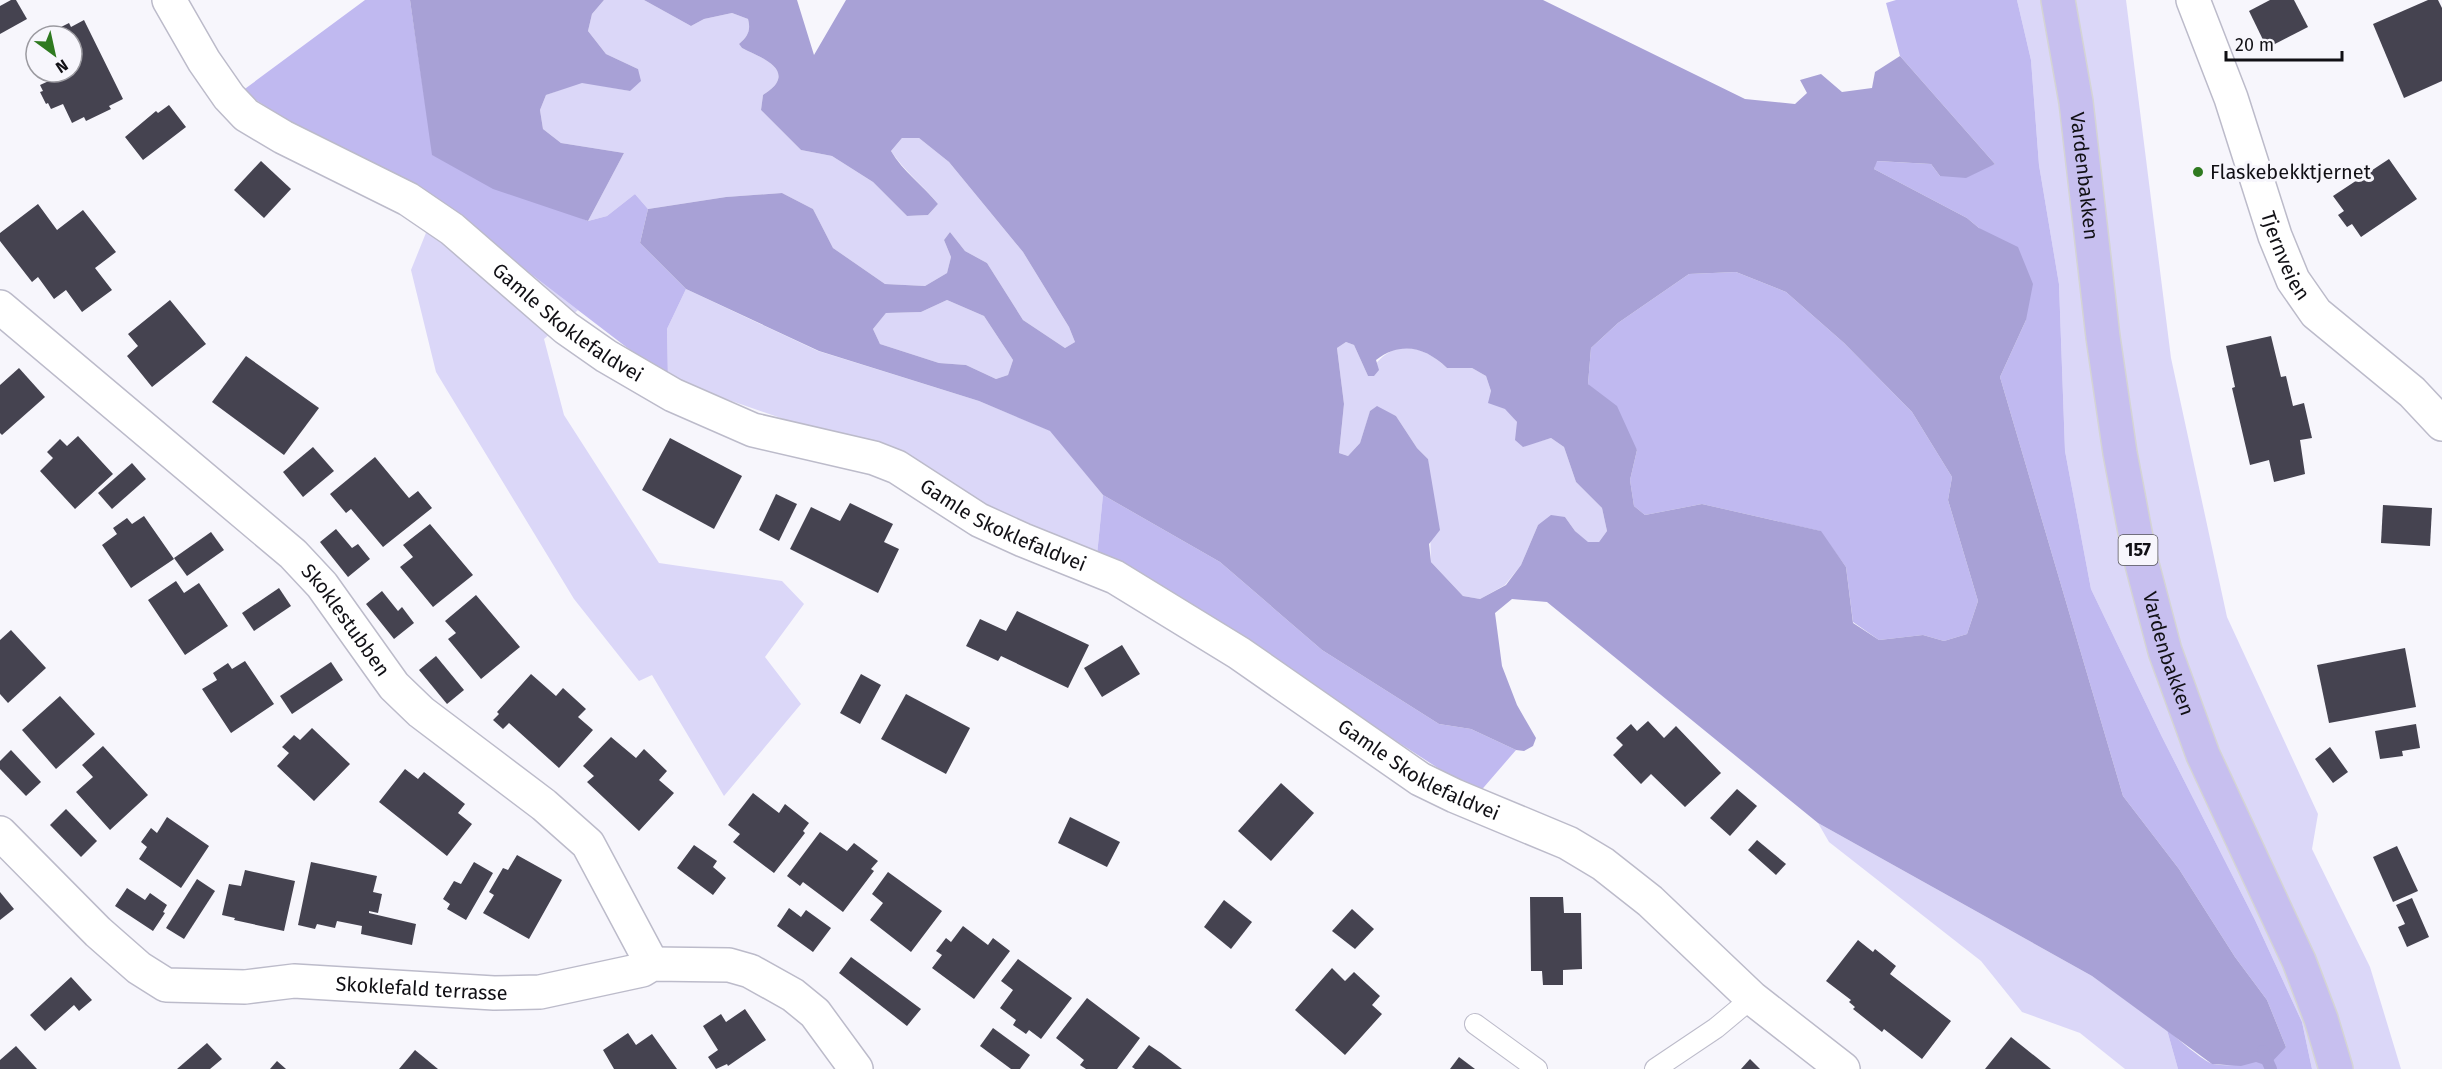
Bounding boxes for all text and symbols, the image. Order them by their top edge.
north arrow [24,24,84,84]
scale bar [2226,24,2342,62]
text: 20 m [2235,34,2274,56]
text: N [52,55,72,77]
street label: Vardenbakken [2065,111,2104,241]
place label: Flaskebekktjernet [2210,160,2372,184]
marker: Flaskebekktjernet [2191,165,2205,179]
street label: Tjernveien [2256,208,2315,305]
street label: Gamle Skoklefaldvei [488,258,648,387]
street label: Gamle Skoklefaldvei [916,473,1090,576]
road number: 157 [2118,535,2158,565]
street label: Skoklestubben [296,559,395,681]
street label: Vardenbakken [2138,589,2200,719]
street label: Gamle Skoklefaldvei [1334,714,1503,825]
street label: Skoklefald terrasse [335,972,508,1005]

